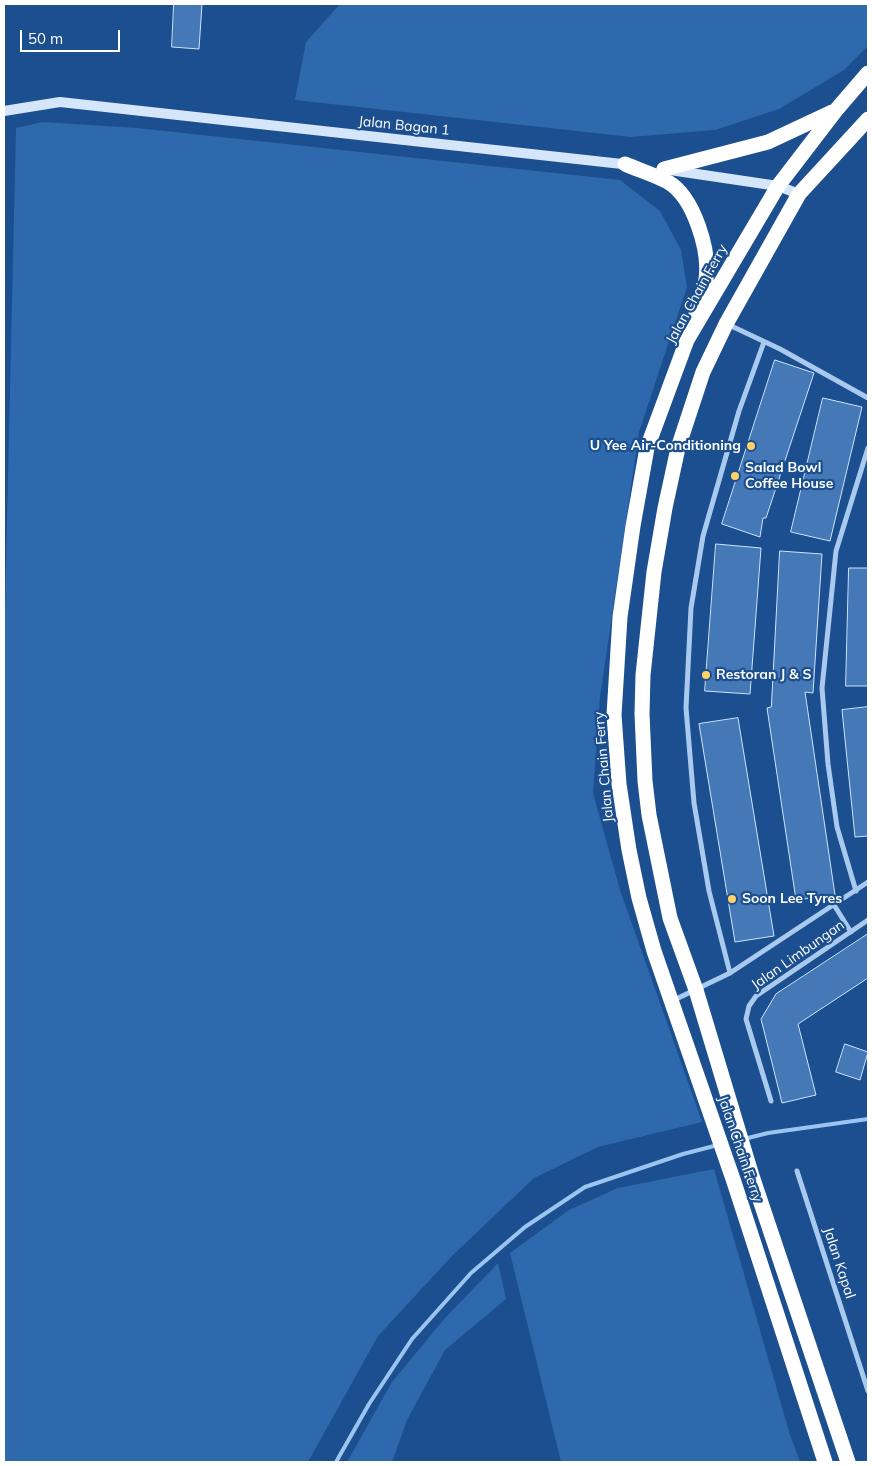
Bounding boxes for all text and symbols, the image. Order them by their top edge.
scale bar [22,20,122,52]
text: 50 m [28,29,63,48]
street label: Jalan Bagan 1 [358,113,450,139]
street label: Jalan Chain Ferry [663,241,731,347]
place label: U Yee Air-Conditioning [590,438,741,454]
marker: U Yee Air-Conditioning [745,440,757,452]
place label: Salad Bowl Coffee House [745,460,833,492]
marker: Salad Bowl Coffee House [729,470,741,482]
place label: Restoran J & S [716,667,812,683]
marker: Restoran J & S [700,669,712,681]
street label: Jalan Chain Ferry [591,711,617,823]
place label: Soon Lee Tyres [742,891,842,907]
marker: Soon Lee Tyres [726,893,738,905]
street label: Jalan Limbungan [748,917,848,993]
street label: Jalan Chain Ferry [714,1094,766,1204]
street label: Jalan Kapal [820,1225,858,1301]

